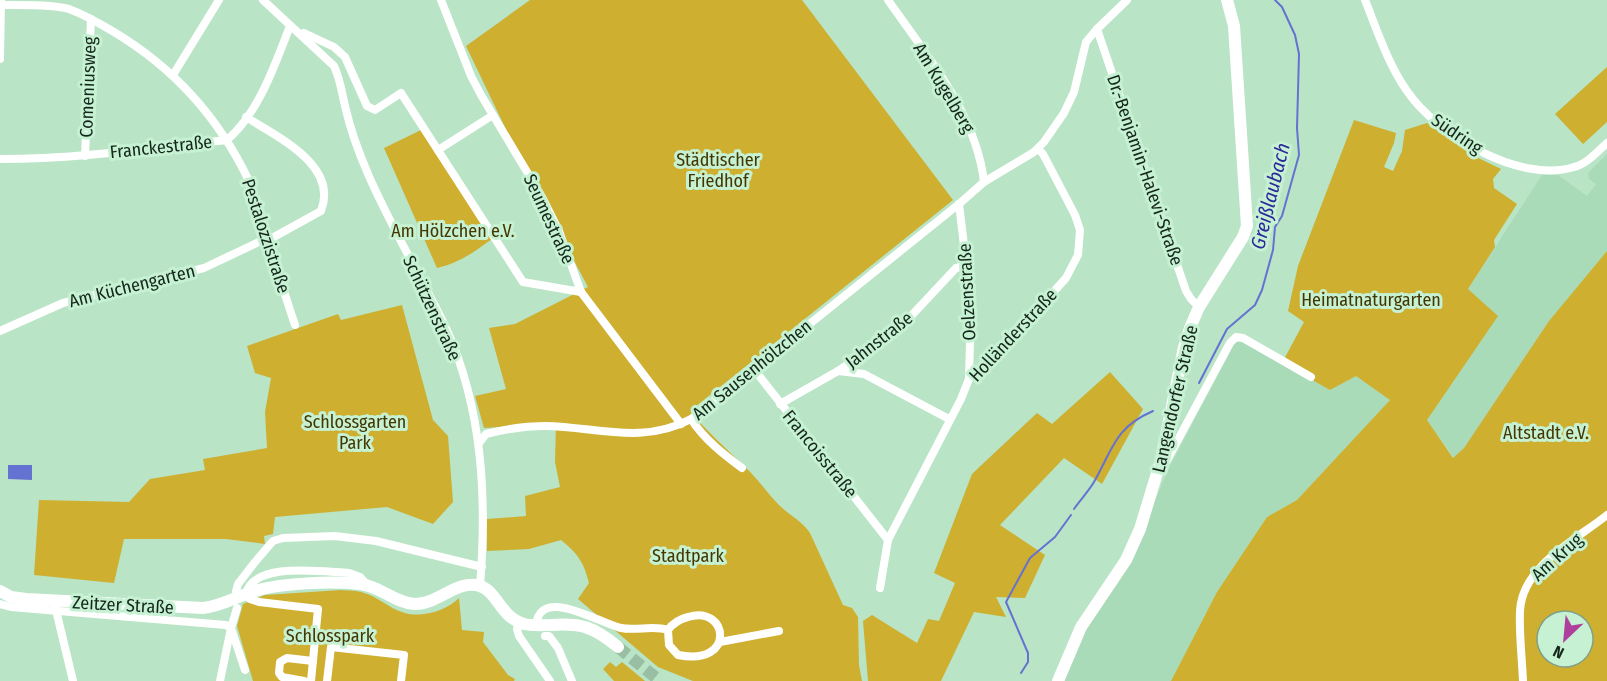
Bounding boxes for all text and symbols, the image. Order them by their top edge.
street label: Comeniusweg [75,36,101,138]
street label: Am Kugelberg [909,39,980,137]
street label: Dr.-Benjamin-Halevi-Straße [1102,72,1188,268]
street label: Südring [1427,109,1487,159]
street label: Franckestraße [109,131,213,163]
water label: Greißlaubach [1245,140,1295,252]
park label: Städtischer Friedhof [676,149,761,192]
street label: Seumestraße [519,171,579,268]
street label: Pestalozzistraße [237,176,295,296]
park label: Am Hölzchen e.V. [391,220,515,242]
street label: Oelzenstraße [953,243,981,341]
street label: Schützenstraße [398,252,466,364]
street label: Am Küchengarten [67,260,197,312]
street label: Holländerstraße [964,284,1062,386]
park label: Heimatnaturgarten [1301,289,1441,311]
street label: Jahnstraße [841,307,917,373]
street label: Am Sausenhölzchen [688,315,816,425]
street label: Langendorfer Straße [1147,323,1203,475]
street label: Francoisstraße [778,406,862,503]
park label: Schlossgarten Park [304,411,406,454]
park label: Altstadt e.V. [1503,422,1589,444]
street label: Am Krug [1527,528,1588,586]
park label: Stadtpark [652,545,725,567]
street label: Zeitzer Straße [72,591,174,619]
north arrow [1535,609,1595,669]
park label: Schlosspark [286,625,375,647]
text: N [1550,641,1567,663]

